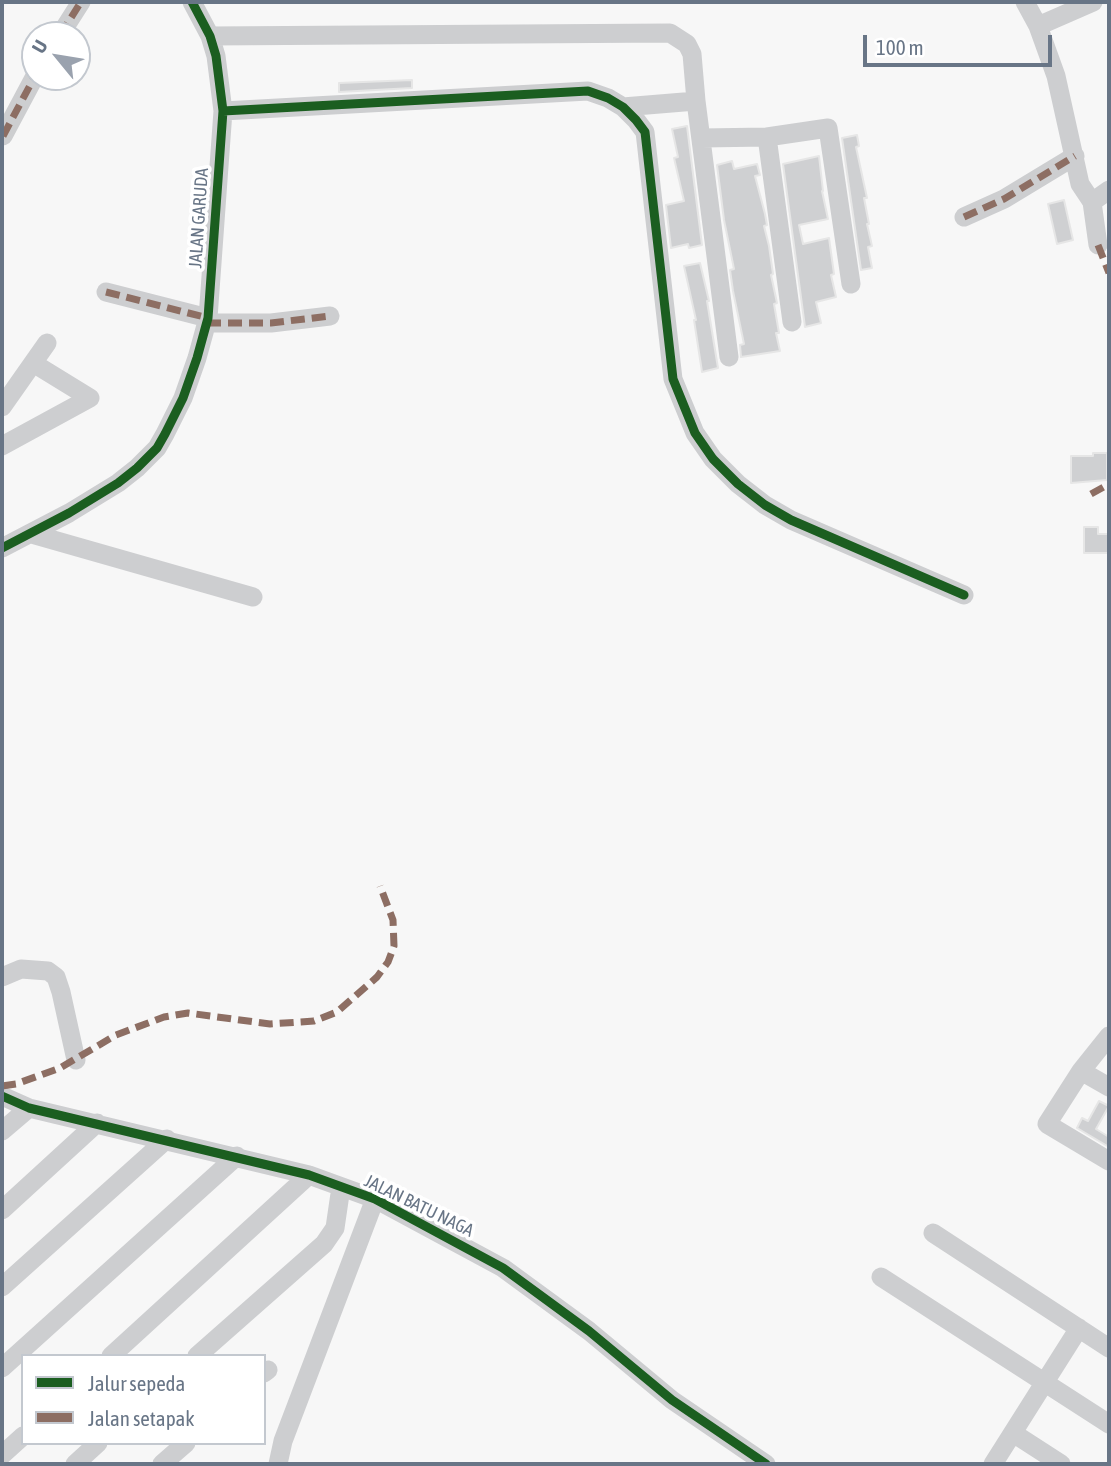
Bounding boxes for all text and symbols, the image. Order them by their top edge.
north arrow [21,21,91,91]
scale bar [866,21,1055,65]
text: 100 m [876,35,924,59]
text: U [27,36,52,57]
street label: JALAN GARUDA [185,167,213,269]
street label: JALAN BATU NAGA [361,1170,477,1242]
legend [21,1354,266,1445]
text: Jalur sepeda [88,1371,185,1395]
text: Jalan setapak [88,1406,195,1430]

